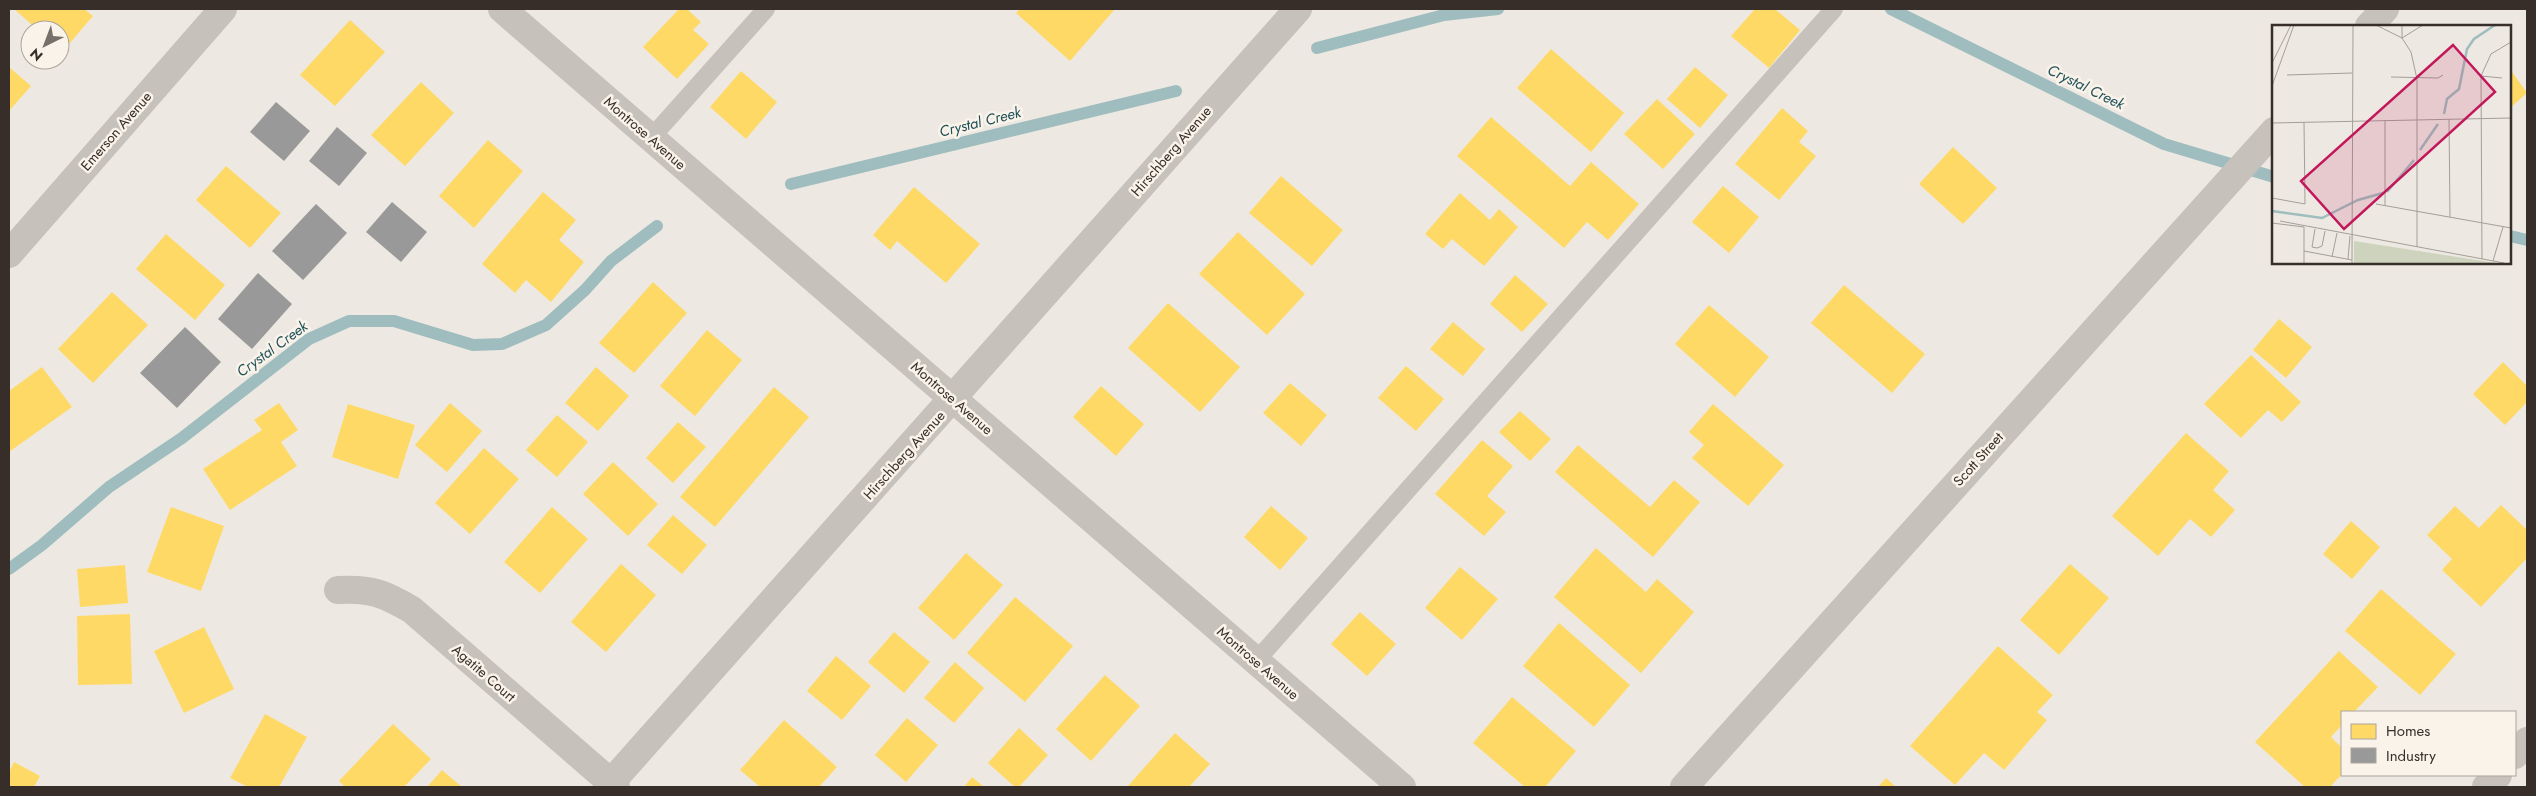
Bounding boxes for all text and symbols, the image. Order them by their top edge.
north arrow [20,20,70,70]
inset map [2272,25,2511,264]
text: N [25,44,47,66]
water label: Crystal Creek [2044,59,2129,115]
street label: Emerson Avenue [76,87,156,175]
street label: Montrose Avenue [600,92,690,174]
water label: Crystal Creek [937,101,1024,143]
street label: Hirschberg Avenue [1126,102,1216,200]
water label: Crystal Creek [232,315,313,382]
street label: Montrose Avenue [907,357,997,439]
street label: Hirschberg Avenue [859,406,949,504]
street label: Scott Street [1948,427,2008,490]
street label: Montrose Avenue [1213,622,1303,704]
street label: Agatite Court [448,640,521,707]
legend [2341,711,2516,776]
text: Homes [2386,720,2430,742]
text: Industry [2386,745,2436,767]

